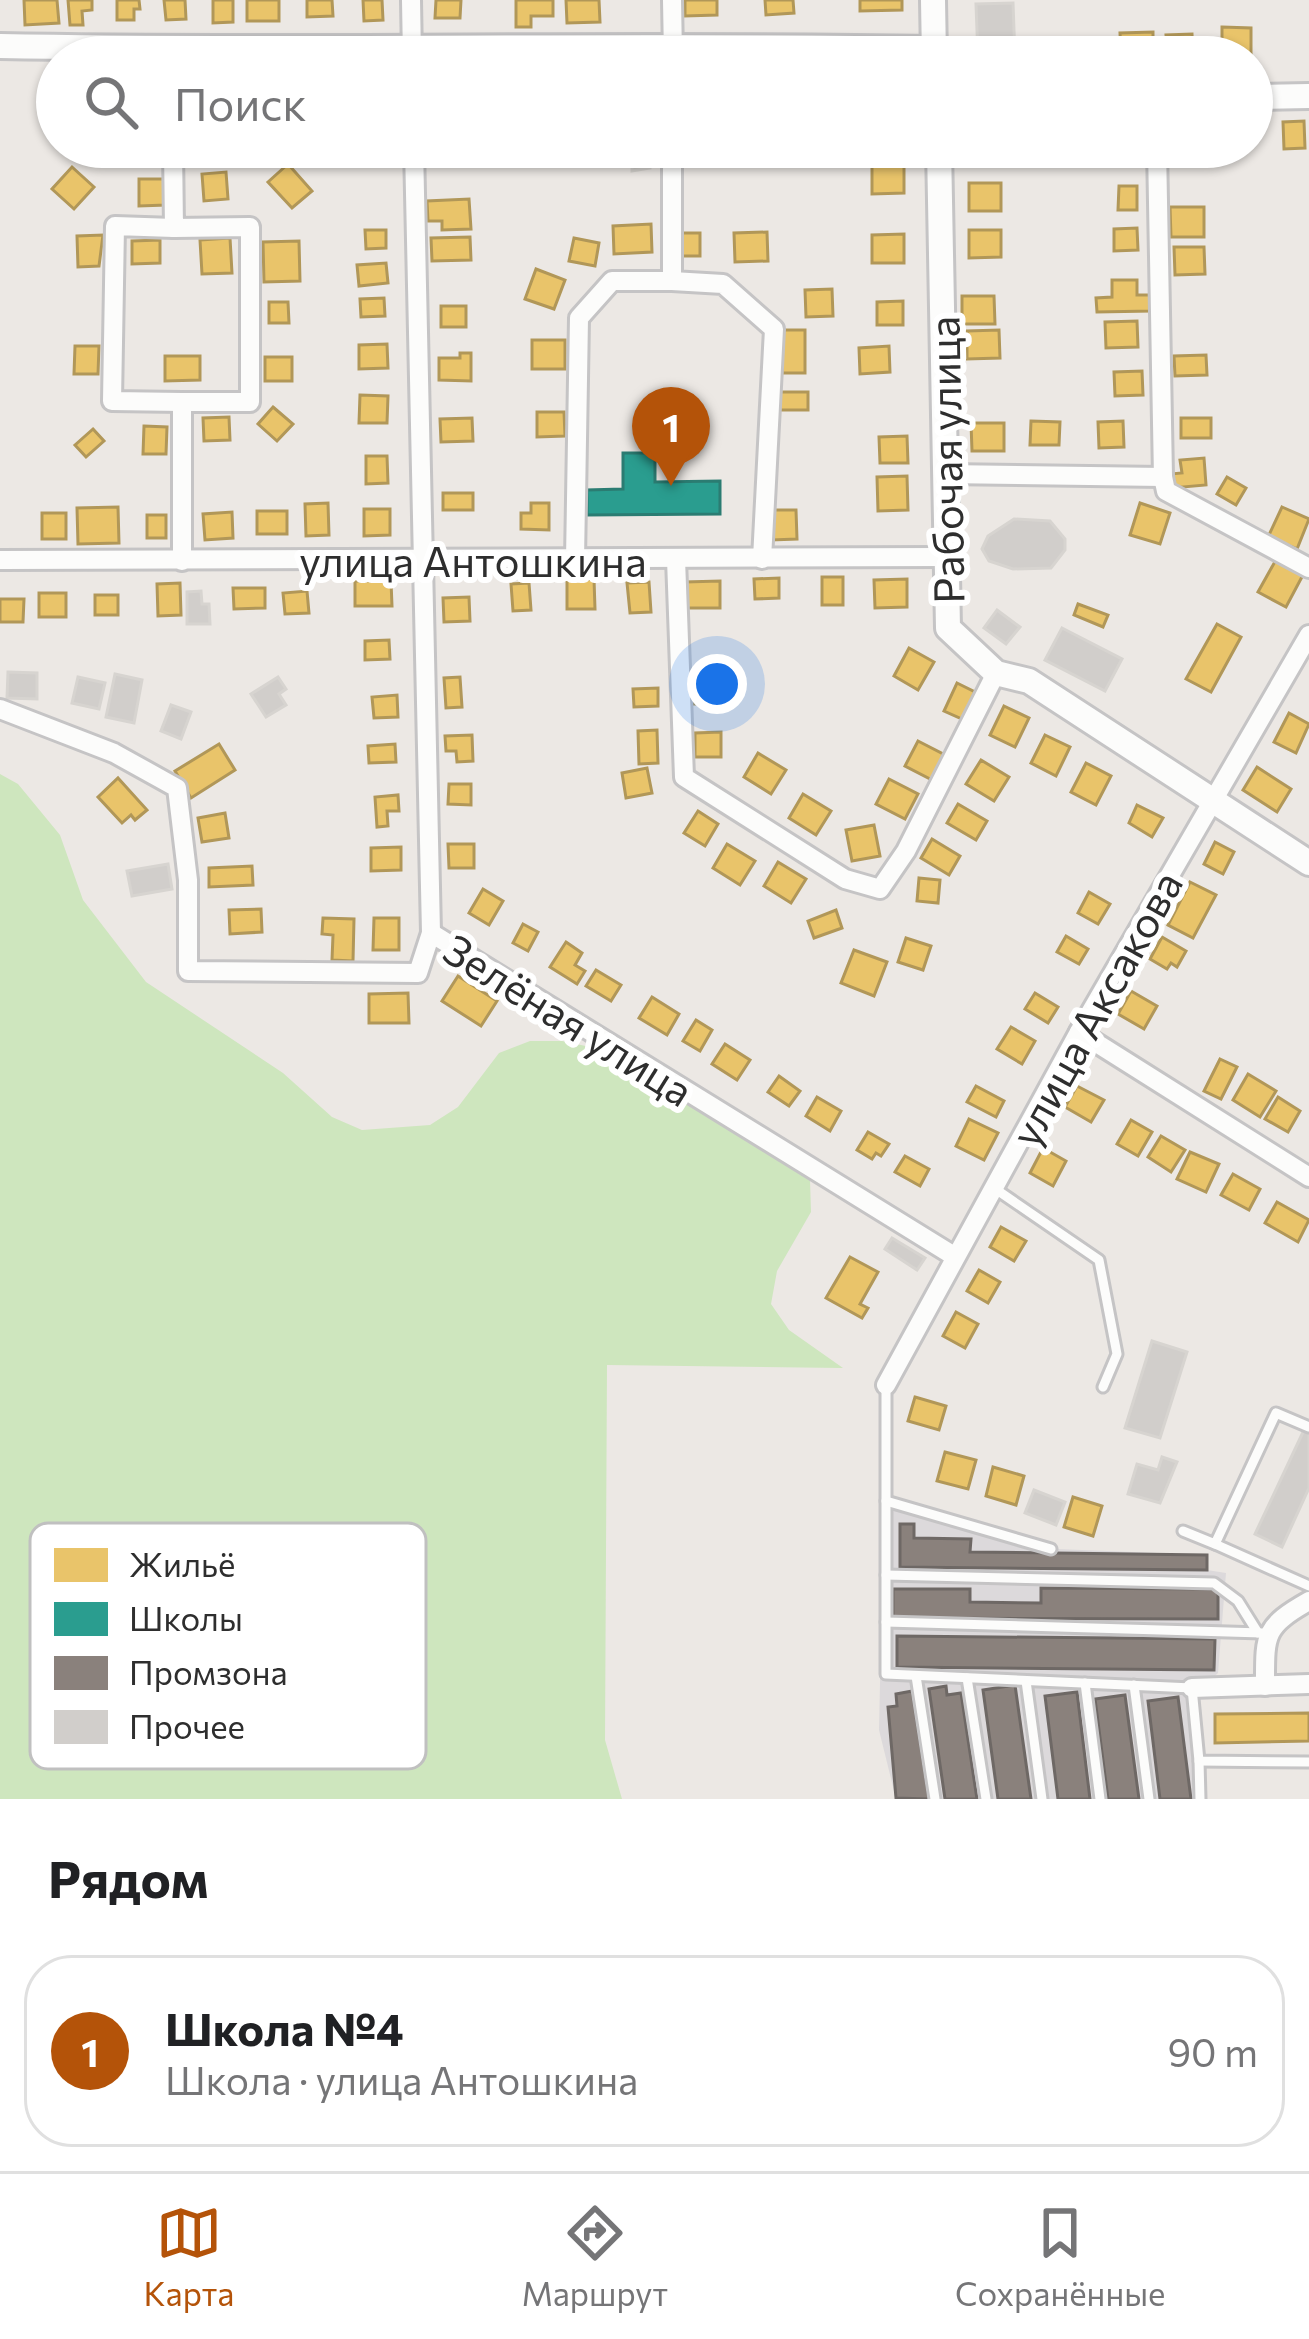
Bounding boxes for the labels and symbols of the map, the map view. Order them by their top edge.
street label: Рабочая улица [916,316,974,604]
pin: 1 [632,387,710,486]
street label: улица Антошкина [299,534,647,586]
your location [687,654,747,714]
street label: улица Аксакова [998,861,1192,1155]
street label: Зелёная улица [435,922,703,1116]
legend [30,1523,426,1769]
text: Жильё [129,1543,235,1584]
text: Школы [129,1597,243,1638]
text: Промзона [129,1651,288,1692]
text: Прочее [129,1705,245,1746]

